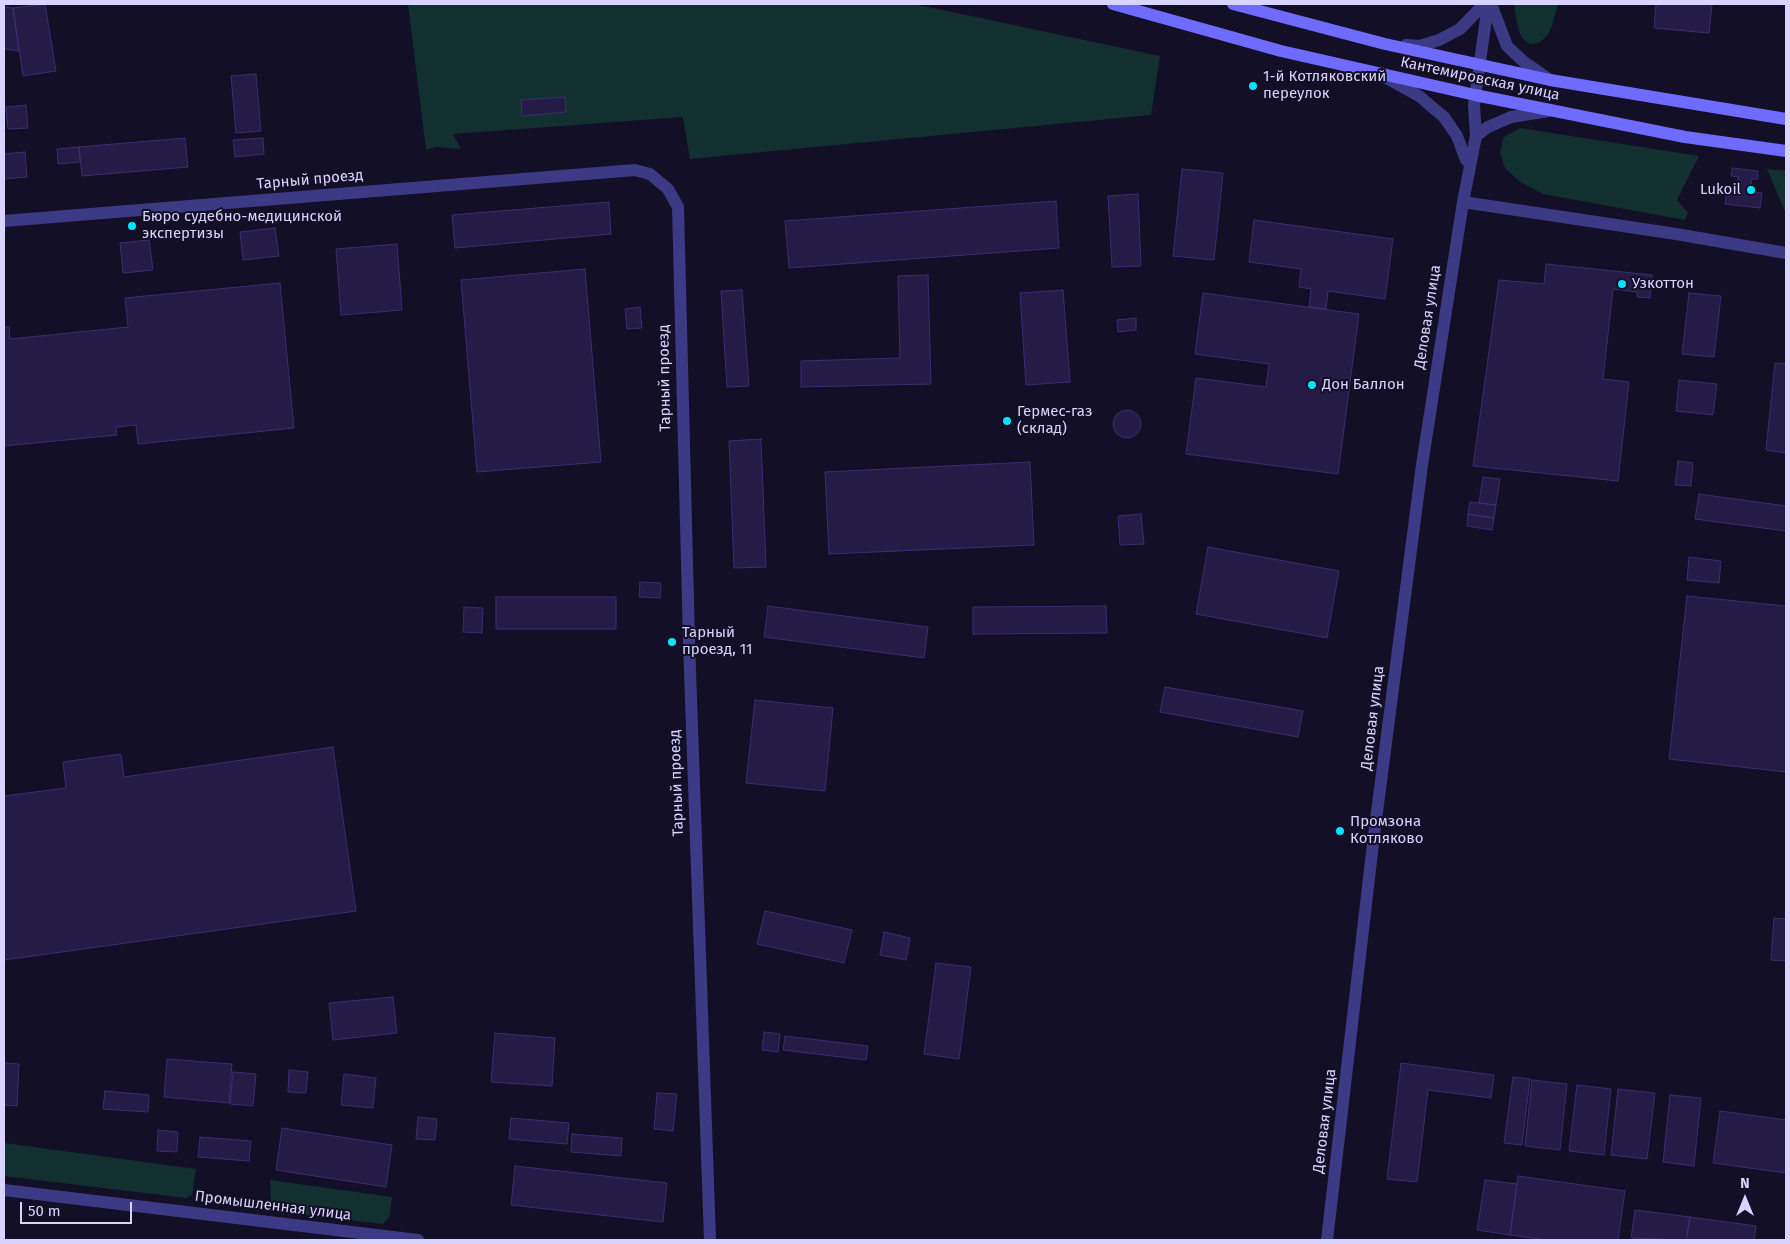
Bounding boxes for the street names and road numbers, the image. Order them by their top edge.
street label: Кантемировская улица [1399,53,1561,105]
street label: Тарный проезд [256,166,364,194]
street label: Деловая улица [1411,264,1445,370]
street label: Тарный проезд [655,324,675,432]
street label: Деловая улица [1358,665,1388,771]
street label: Тарный проезд [666,729,688,837]
street label: Деловая улица [1310,1068,1340,1174]
street label: Промышленная улица [194,1187,352,1225]

